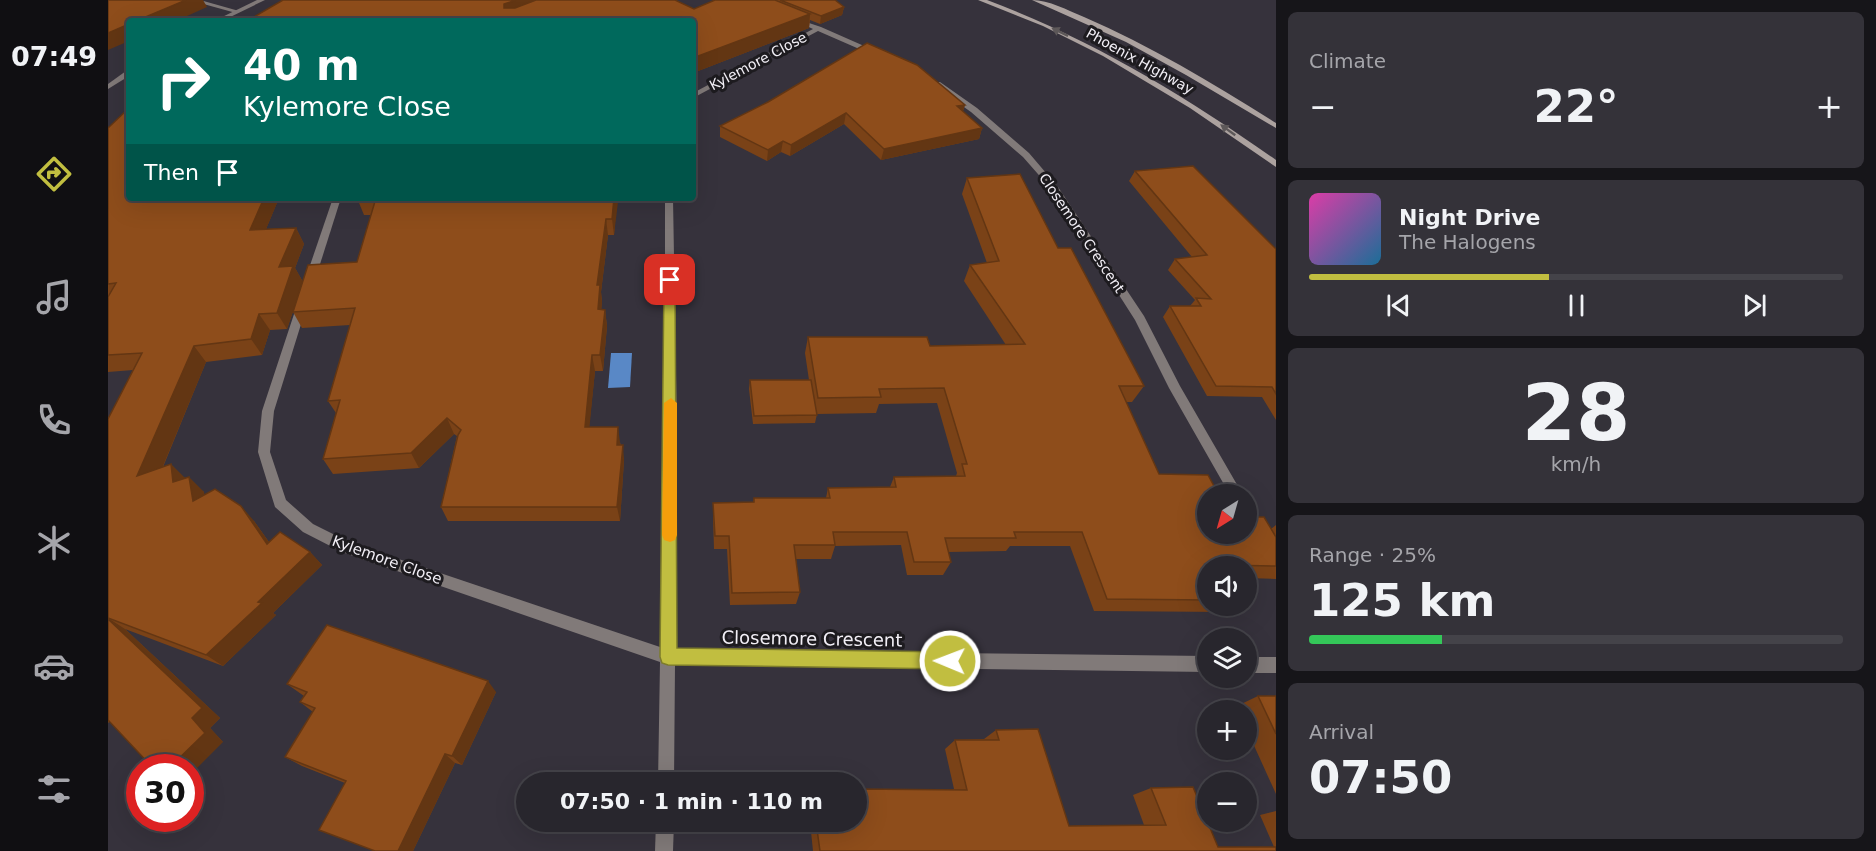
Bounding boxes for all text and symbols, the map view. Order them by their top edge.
street label: Phoenix Highway [1083,25,1197,97]
one-way arrow [1051,27,1068,37]
street label: Kylemore Close [707,29,809,93]
text: 07:49 [11,41,97,72]
text: 40 m [243,41,360,90]
icon: right [144,42,222,120]
text: Climate [1309,49,1386,73]
text: 22° [1533,80,1619,133]
text: − [1309,87,1337,126]
text: + [1815,87,1843,126]
text: Kylemore Close [243,91,451,122]
one-way arrow [1221,124,1237,136]
icon: directions [33,153,75,195]
icon: arrive [211,156,244,189]
text: Then [144,160,199,185]
street label: Closemore Crescent [1036,170,1128,296]
text: Night Drive [1399,205,1540,230]
text: The Halogens [1399,230,1536,254]
pin [644,254,695,305]
icon: arrive [653,263,686,296]
icon: music [33,276,75,318]
icon: previous [1382,289,1415,322]
icon: pause [1560,289,1593,322]
icon: next [1738,289,1771,322]
text: 28 [1522,368,1630,458]
icon: phone [33,399,75,441]
text: km/h [1551,452,1601,476]
north arrow [1197,484,1257,544]
map controls [1197,484,1257,832]
icon: climate [33,522,75,564]
street label: Kylemore Close [330,532,444,588]
text: Range · 25% [1309,543,1436,567]
button: sound [1197,556,1257,616]
text: 125 km [1309,574,1495,627]
street label: Closemore Crescent [721,626,903,651]
button: layers [1197,628,1257,688]
position arrow [918,629,982,693]
icon: car [33,645,75,687]
button: + [1197,700,1257,760]
text: Arrival [1309,720,1374,744]
text: 07:50 [1309,751,1452,804]
speed limit sign: 30 [126,754,204,832]
icon: filters [33,768,75,810]
button: − [1197,772,1257,832]
text: 07:50 · 1 min · 110 m [560,789,823,814]

